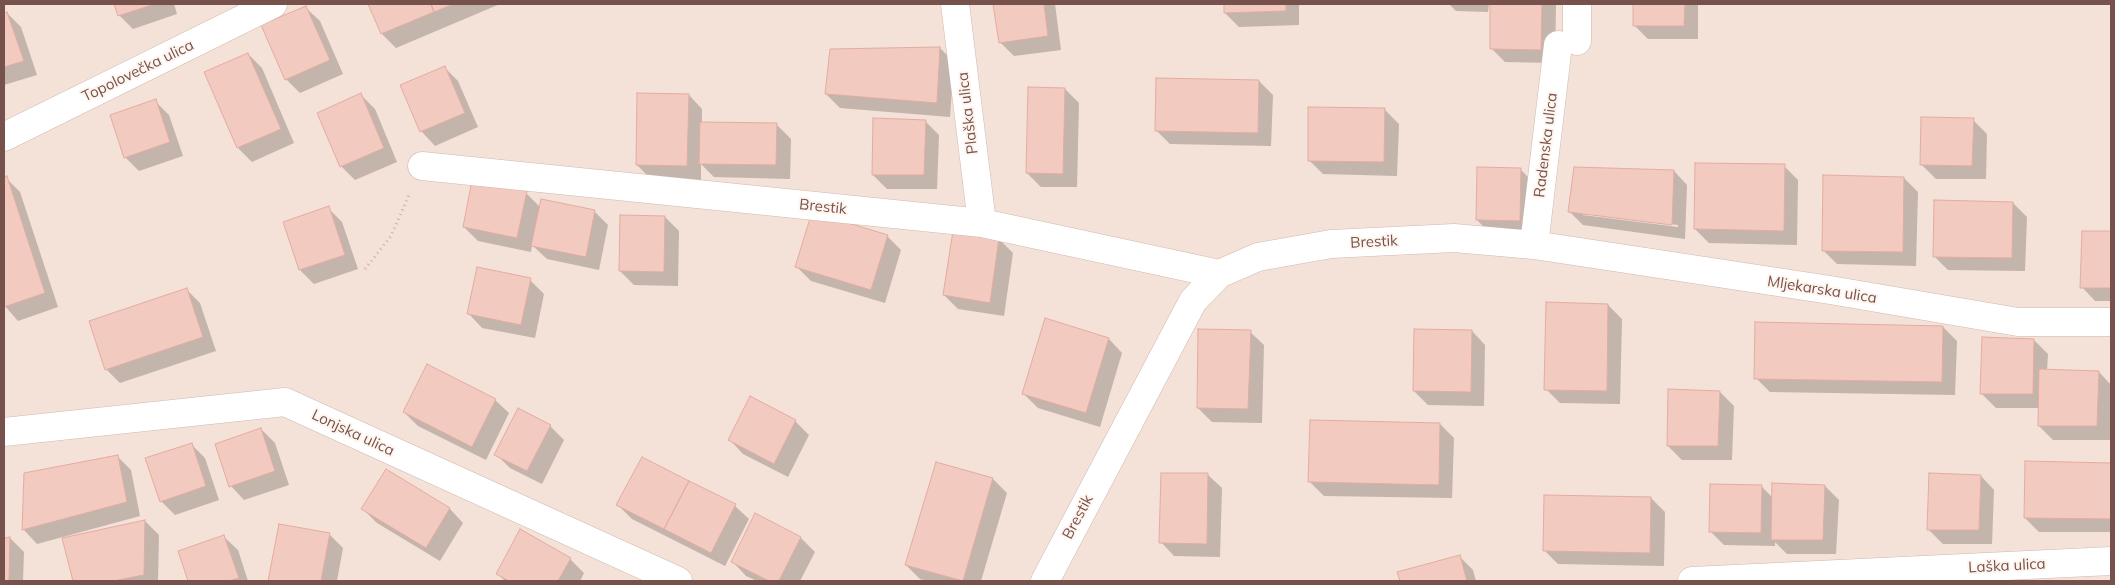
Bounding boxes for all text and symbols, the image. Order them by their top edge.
street label: Topolovečka ulica [79,36,197,106]
street label: Plaška ulica [954,71,982,155]
street label: Radenska ulica [1531,92,1561,198]
street label: Brestik [798,196,848,218]
street label: Brestik [1350,232,1398,252]
street label: Mljekarska ulica [1766,272,1878,308]
street label: Lonjska ulica [309,406,397,460]
street label: Brestik [1059,492,1097,542]
street label: Laška ulica [1968,555,2046,577]

